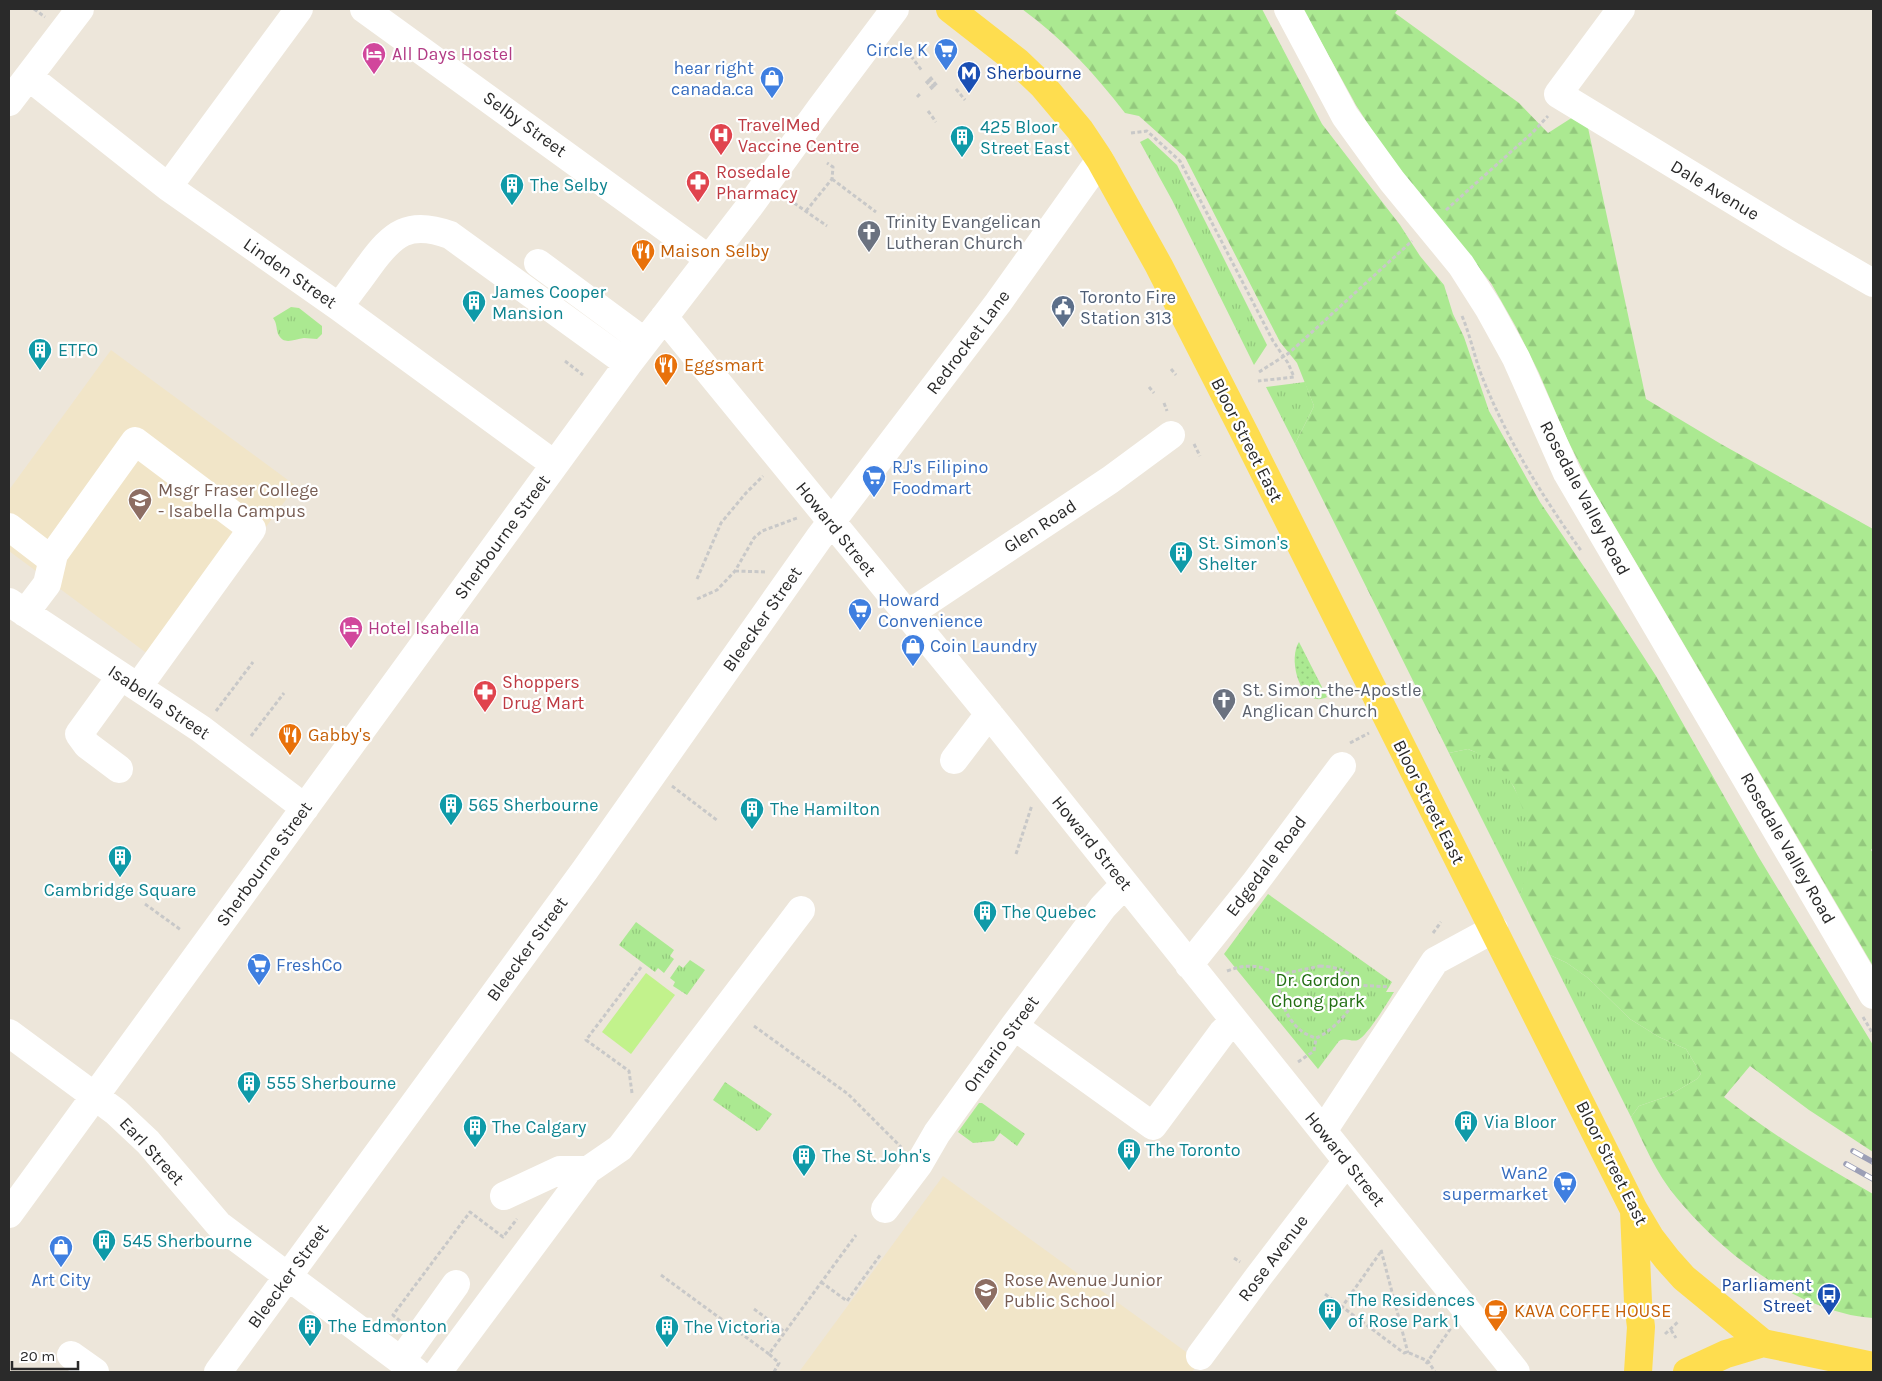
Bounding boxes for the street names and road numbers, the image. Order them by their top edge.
street label: Selby Street [479,86,571,162]
street label: Dale Avenue [1667,155,1763,225]
street label: Linden Street [239,233,341,313]
street label: Redrocket Lane [921,285,1015,399]
street label: Bloor Street East [1206,374,1288,506]
street label: Rosedale Valley Road [1535,417,1635,579]
street label: Sherbourne Street [449,470,555,604]
street label: Howard Street [791,477,881,581]
street label: Glen Road [999,494,1081,558]
street label: Bleecker Street [718,562,807,676]
street label: Isabella Street [104,660,214,744]
street label: Bloor Street East [1388,736,1470,868]
street label: Rosedale Valley Road [1736,768,1840,928]
street label: Howard Street [1047,791,1137,895]
street label: Sherbourne Street [211,797,317,931]
street label: Edgedale Road [1221,811,1311,921]
street label: Bleecker Street [482,892,572,1005]
street label: Ontario Street [958,991,1044,1097]
street label: Bloor Street East [1571,1097,1653,1229]
street label: Howard Street [1300,1107,1390,1211]
street label: Earl Street [115,1112,189,1190]
street label: Rose Avenue [1233,1210,1313,1306]
street label: Bleecker Street [243,1219,333,1332]

